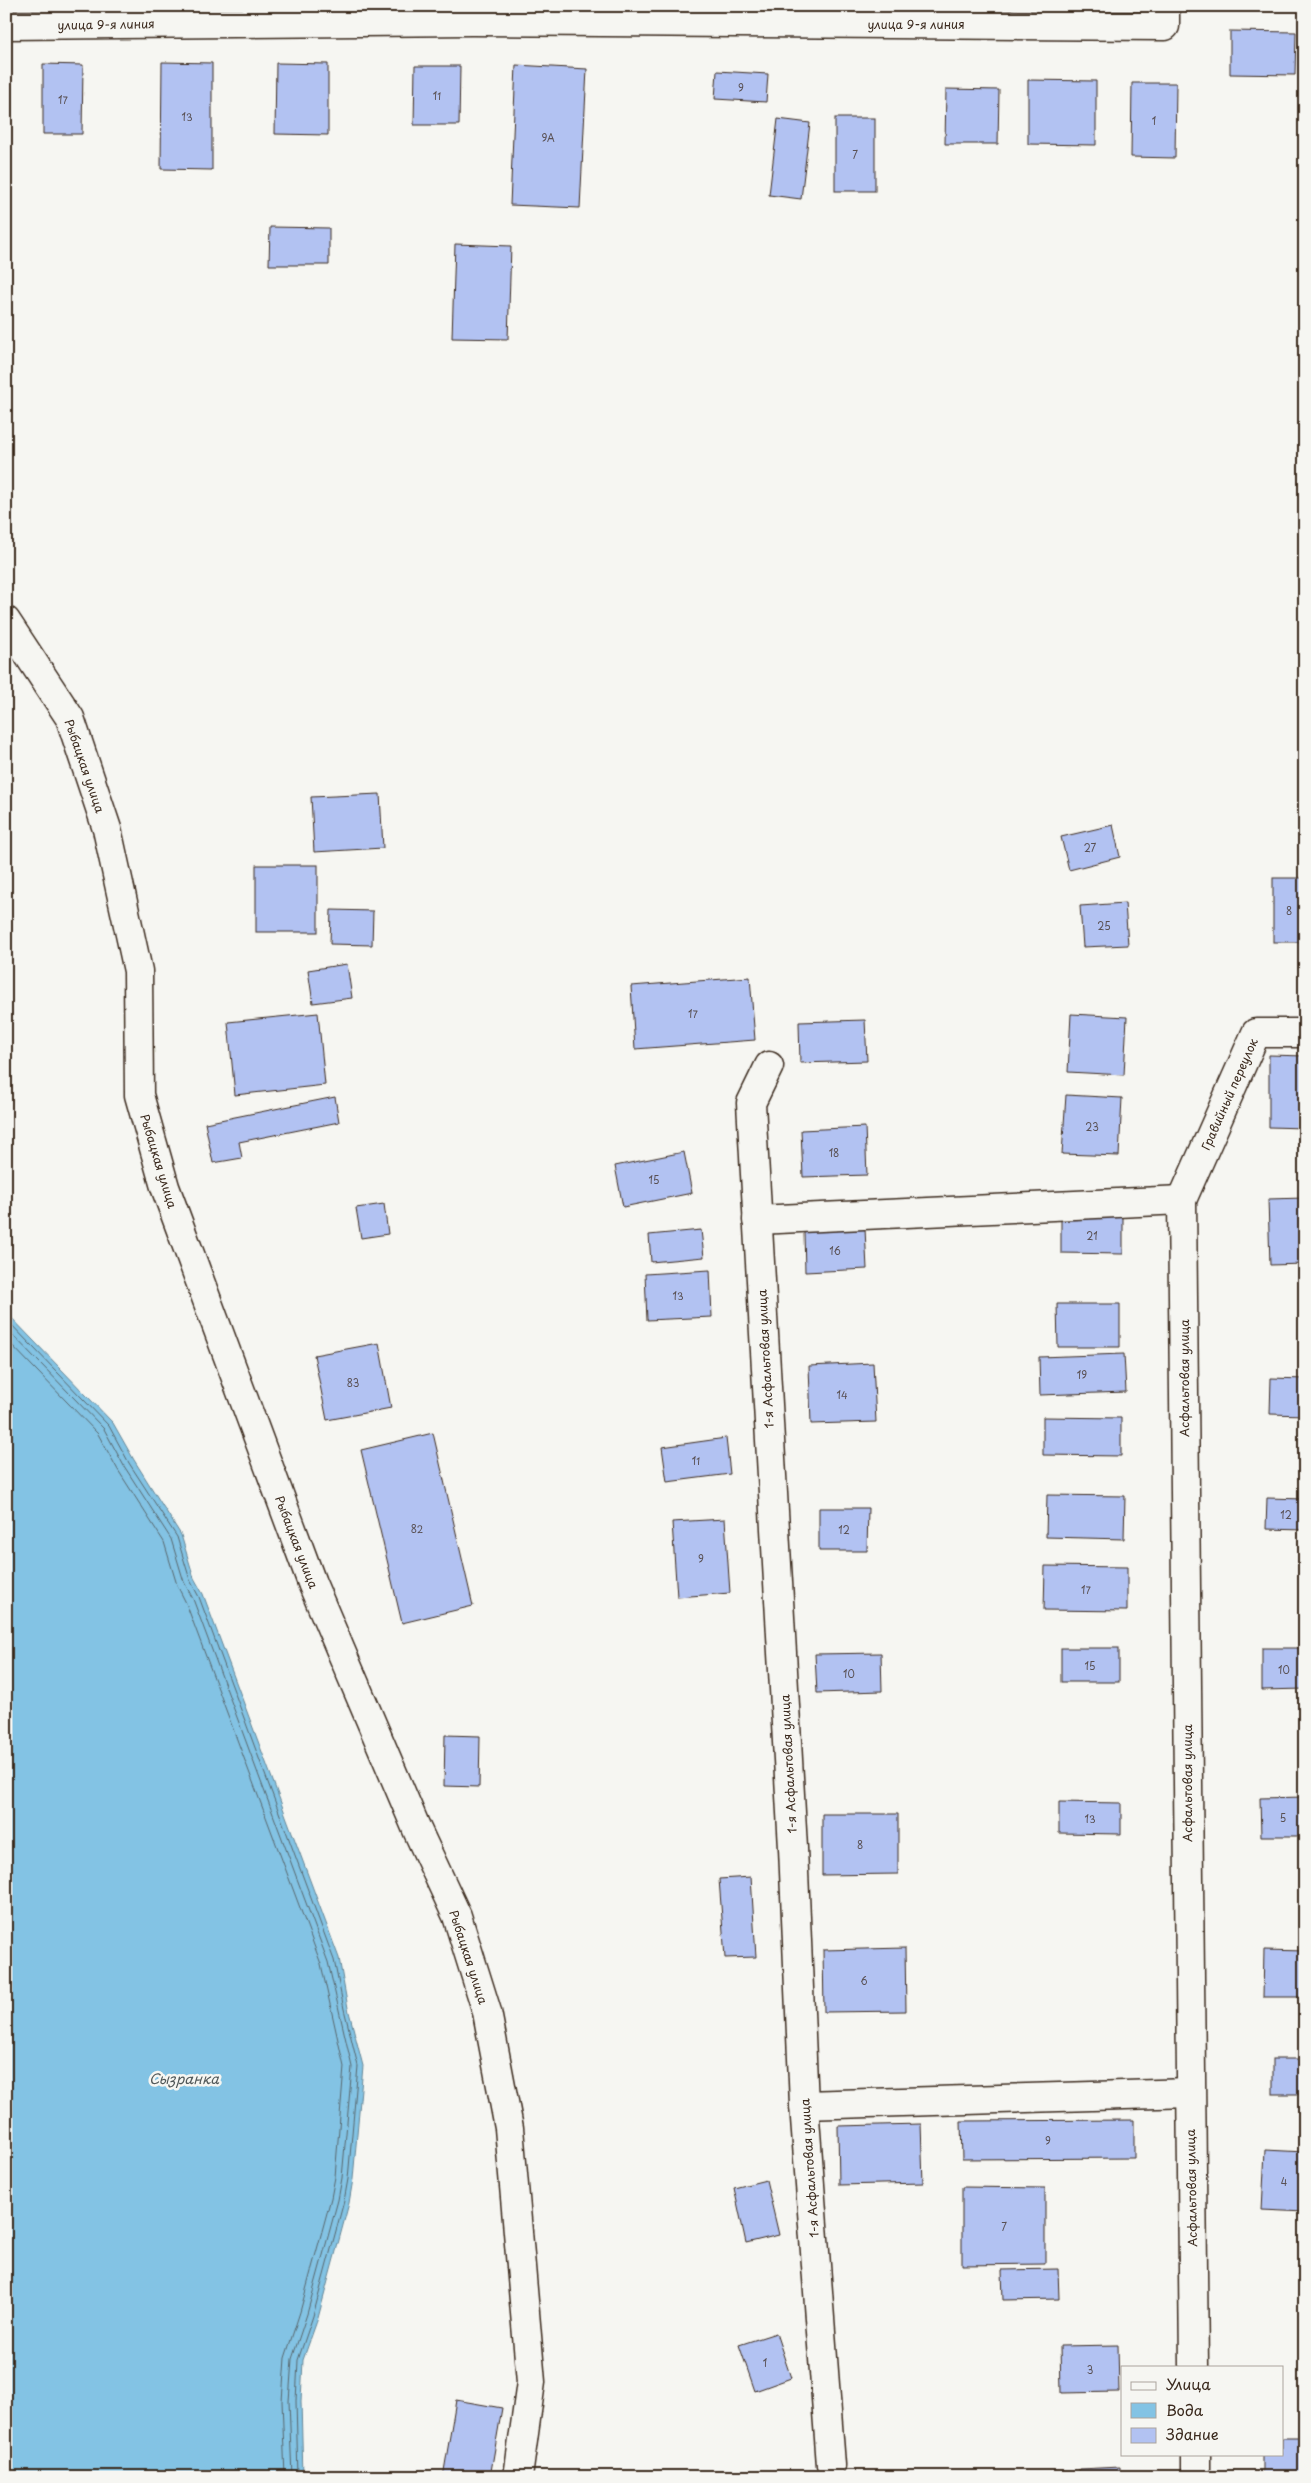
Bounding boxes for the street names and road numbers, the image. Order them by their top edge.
street label: улица 9-я линия [57,14,155,34]
street label: улица 9-я линия [867,15,965,33]
street label: Рыбацкая улица [61,717,110,816]
street label: Гравийный переулок [1196,1034,1262,1153]
street label: Рыбацкая улица [136,1112,182,1211]
street label: 1-я Асфальтовая улица [752,1289,778,1429]
street label: Асфальтовая улица [1175,1319,1193,1437]
street label: Рыбацкая улица [271,1493,323,1591]
street label: 1-я Асфальтовая улица [775,1694,801,1834]
street label: Асфальтовая улица [1178,1724,1196,1842]
street label: Рыбацкая улица [445,1908,493,2007]
street label: 1-я Асфальтовая улица [795,2097,823,2238]
street label: Асфальтовая улица [1181,2128,1201,2247]

